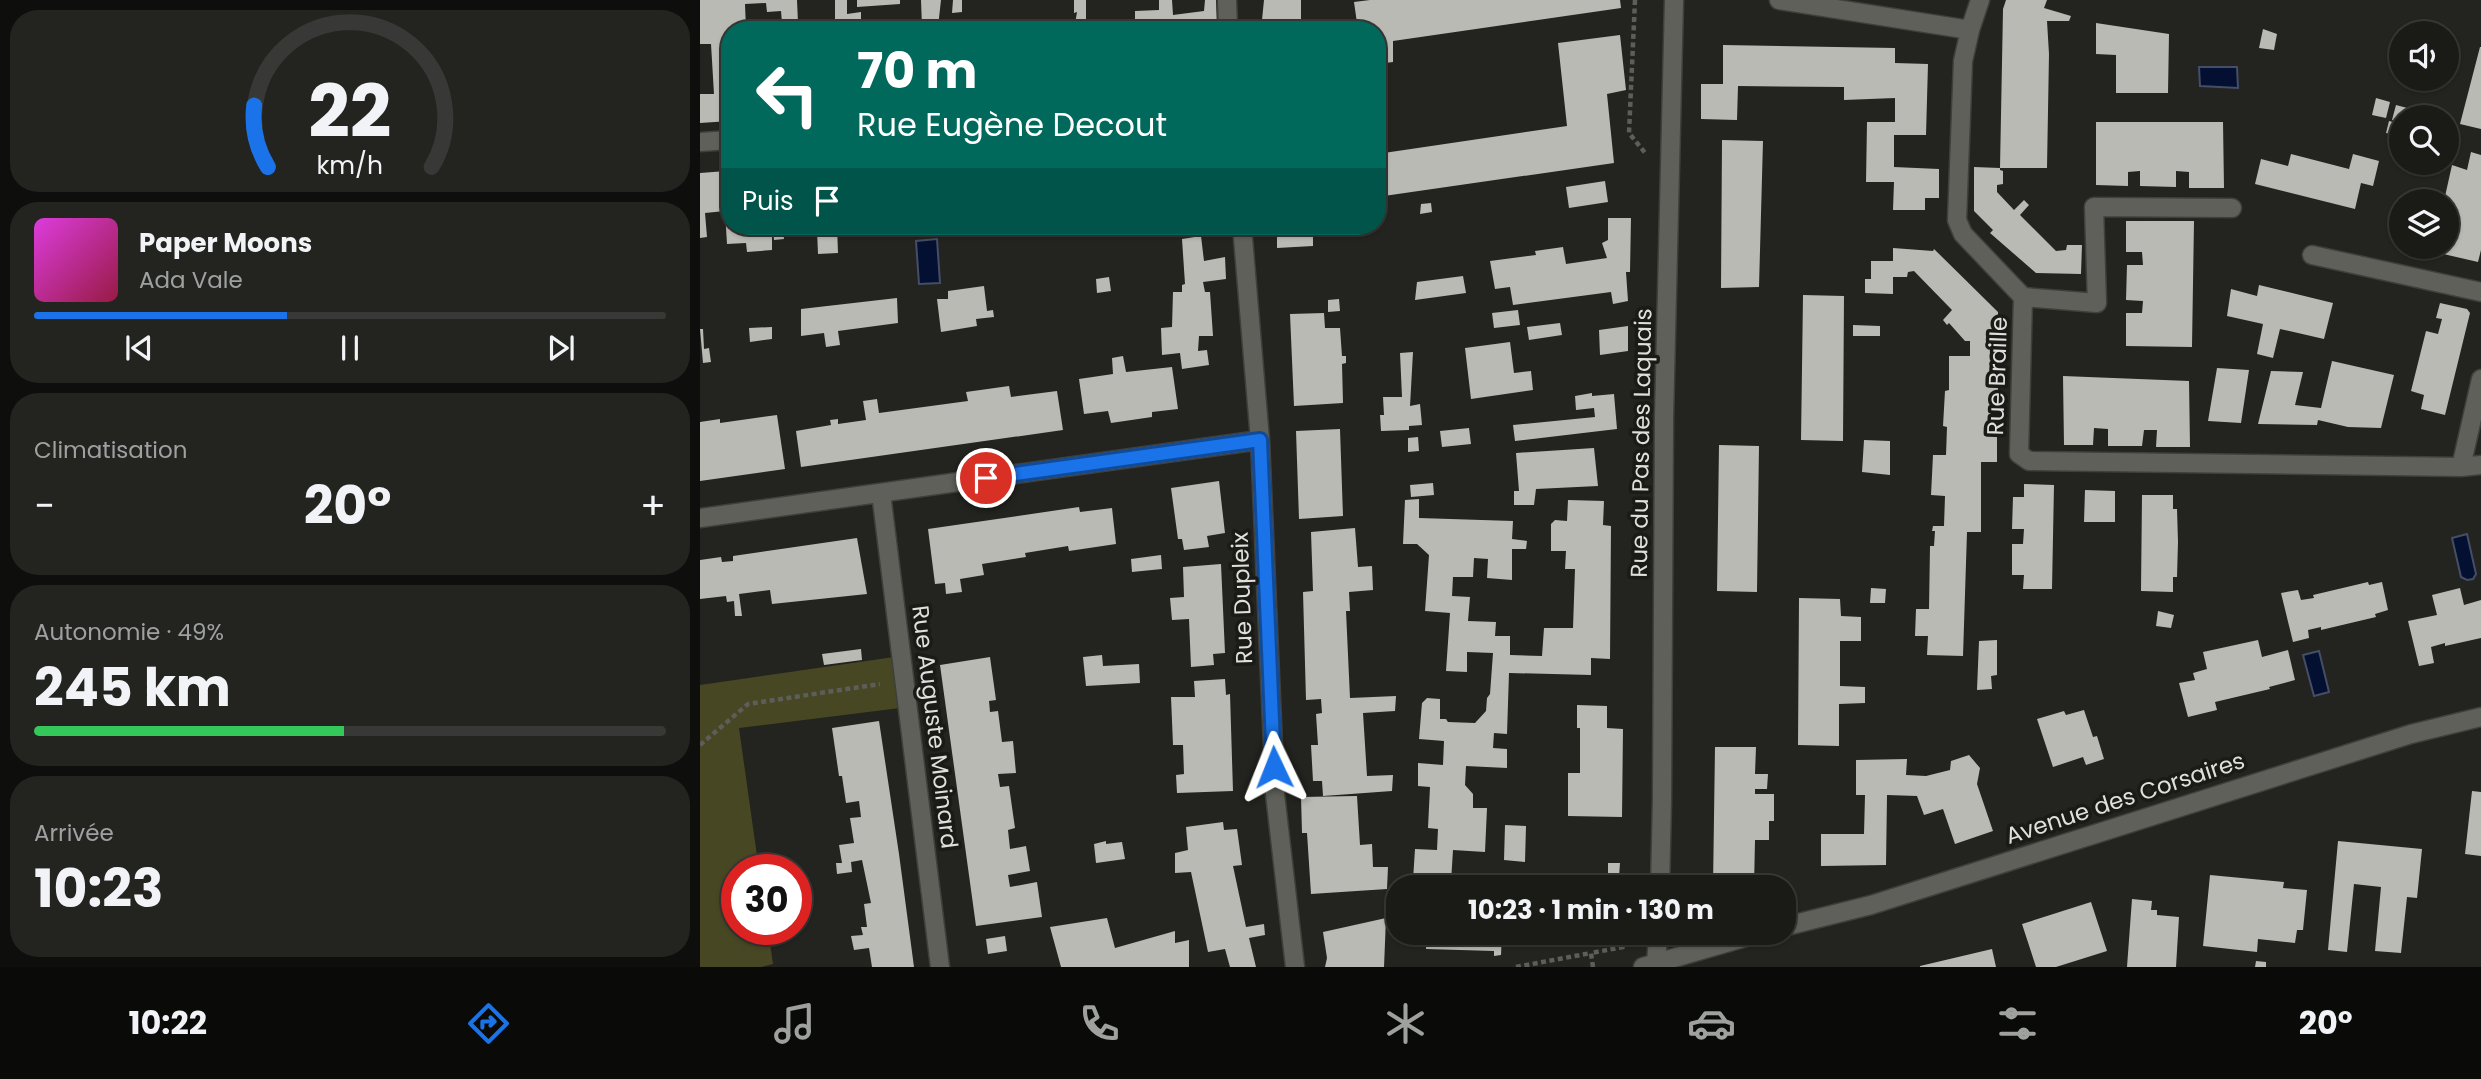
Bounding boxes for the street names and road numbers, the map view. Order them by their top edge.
street label: Rue du Pas des Laquais [1623,308,1659,578]
street label: Rue Braille [1979,316,2015,436]
street label: Rue Dupleix [1224,531,1260,665]
street label: Rue Auguste Moinard [904,603,966,851]
street label: Avenue des Corsaires [2001,744,2249,852]

